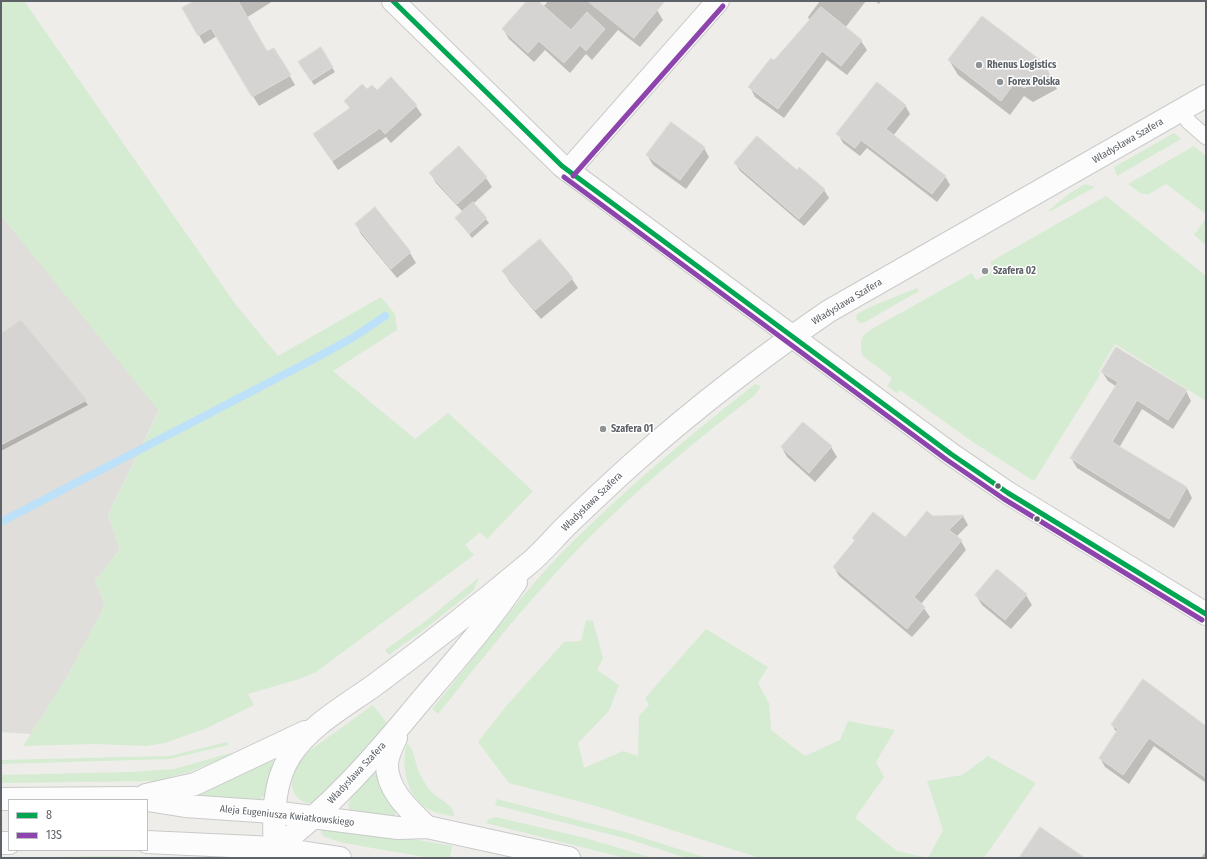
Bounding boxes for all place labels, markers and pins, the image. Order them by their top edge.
place label: Rhenus Logistics [987,59,1056,71]
marker: Rhenus Logistics [974,60,984,70]
place label: Forex Polska [1008,76,1060,88]
marker: Forex Polska [995,77,1005,87]
place label: Szafera 02 [993,265,1036,277]
marker: Szafera 02 [980,266,990,276]
place label: Szafera 01 [611,423,653,435]
marker: Szafera 01 [598,424,608,434]
unlabelled marker [993,481,1003,491]
unlabelled marker [1032,514,1042,524]

